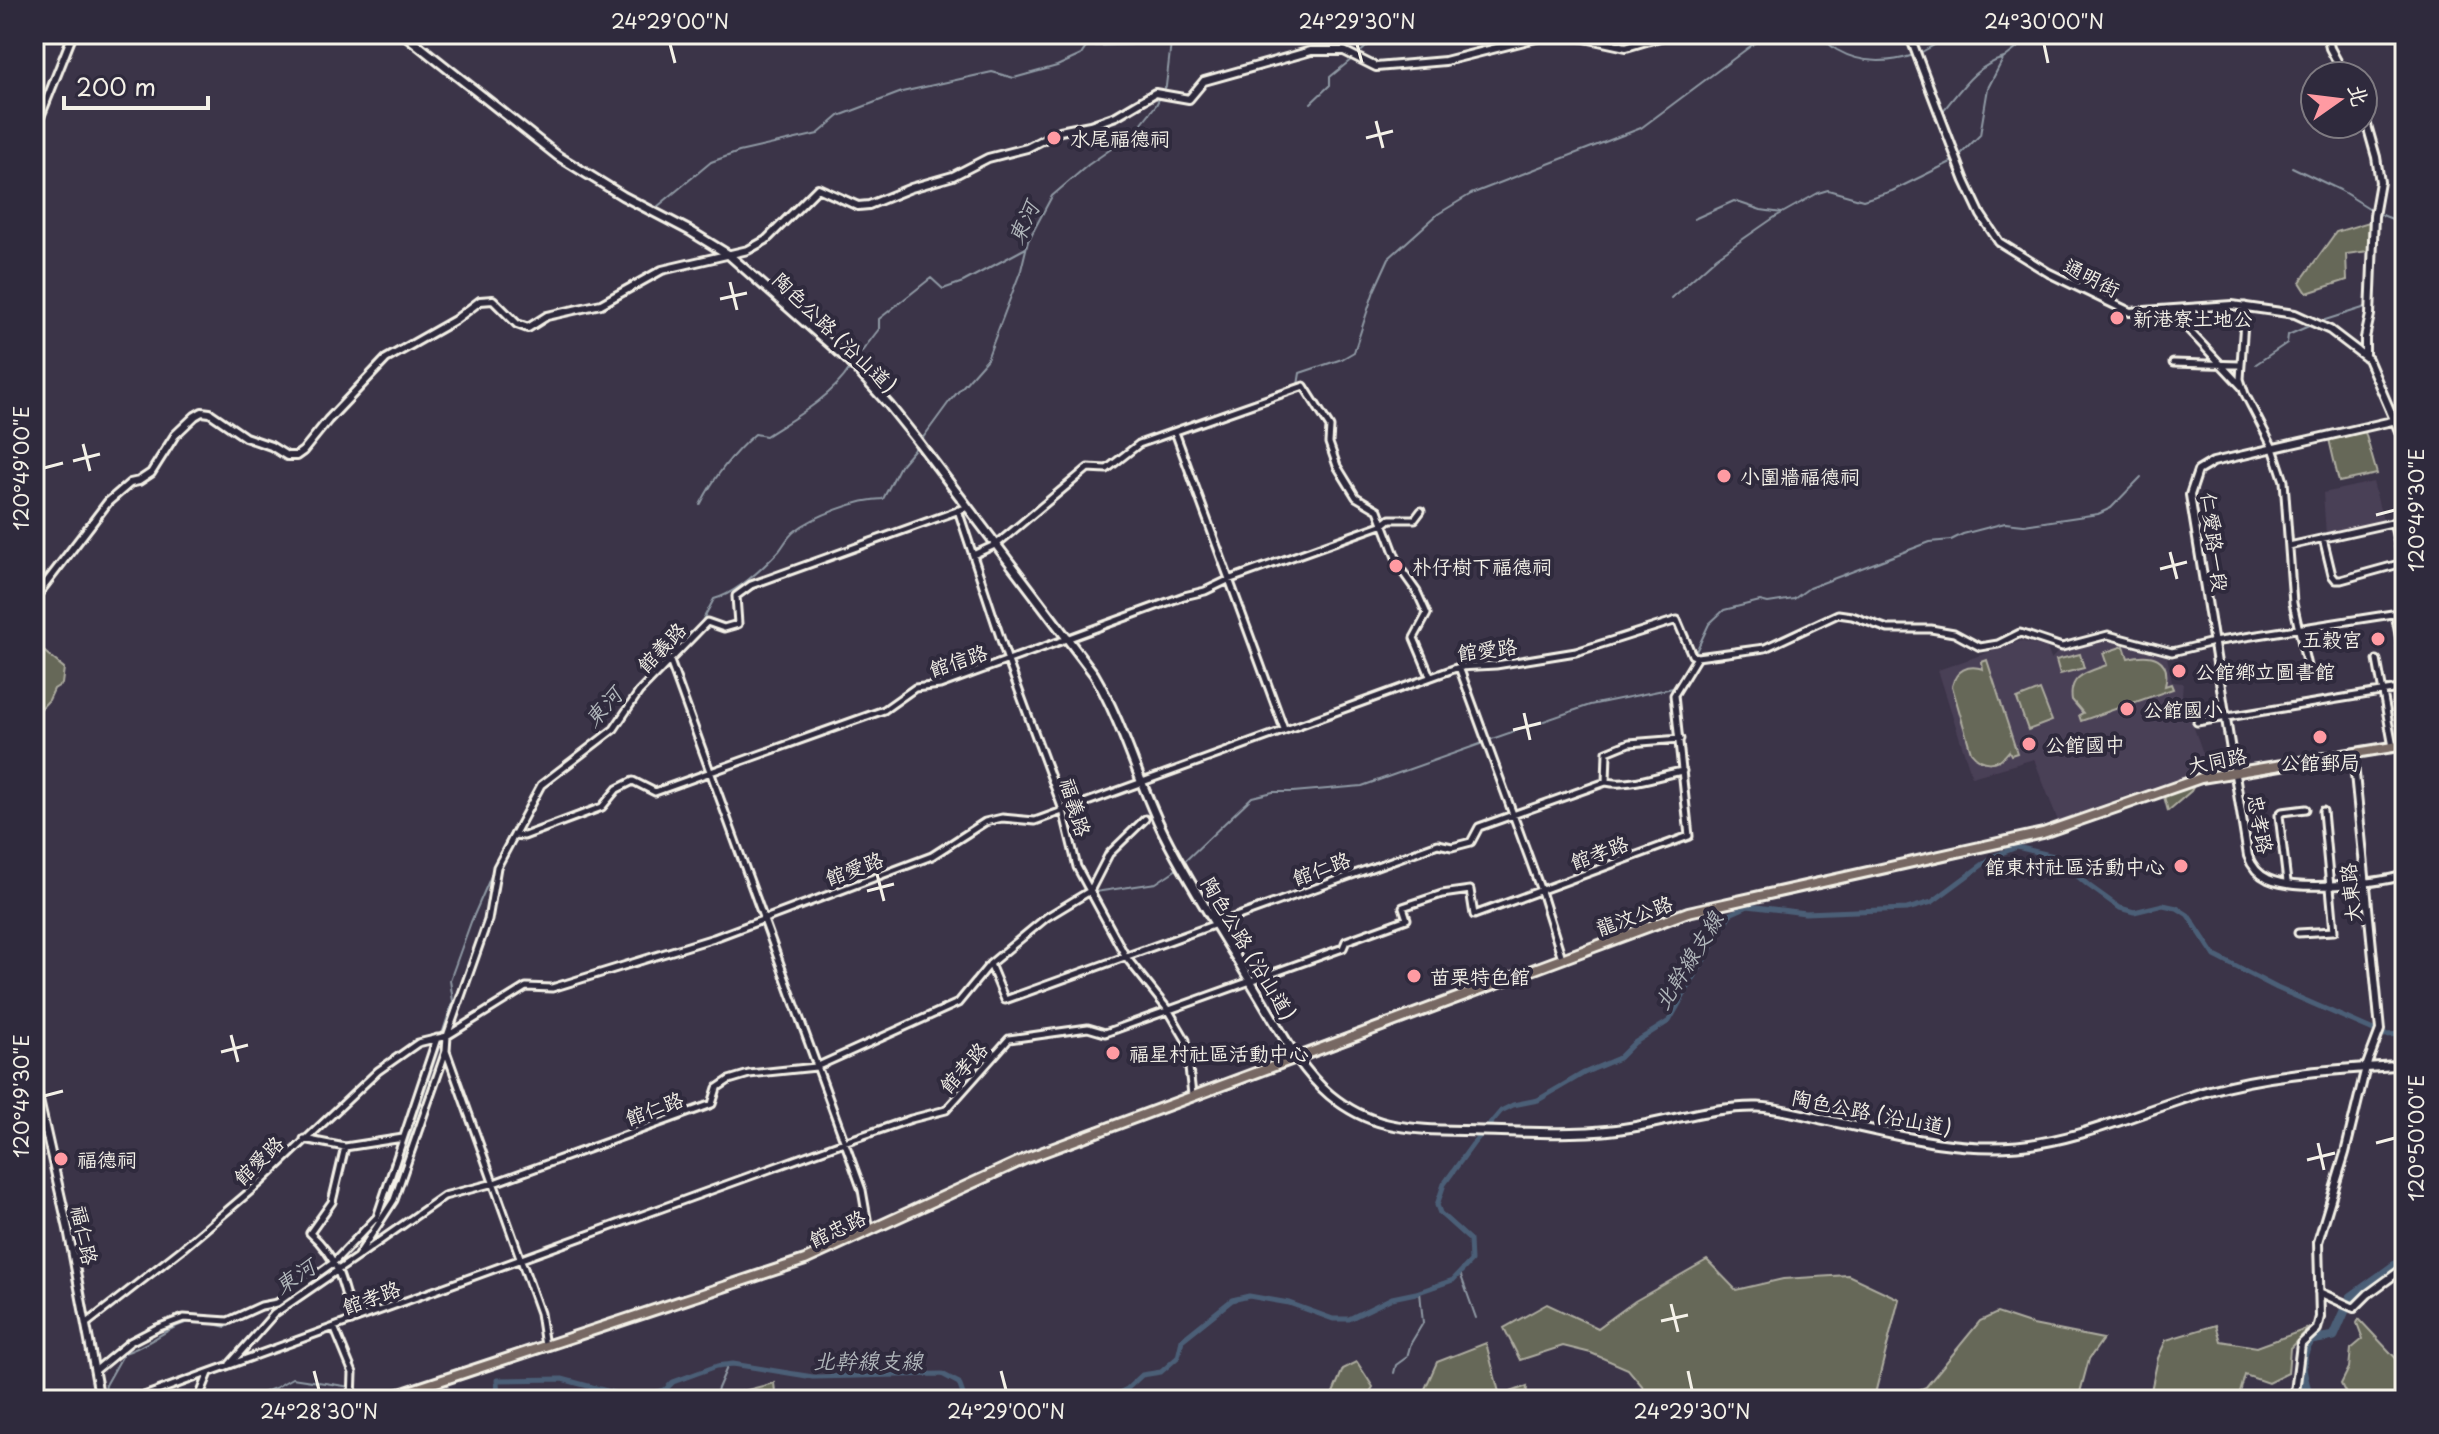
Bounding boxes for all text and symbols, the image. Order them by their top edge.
text: 24°29'00"N [611,6,729,36]
text: 24°29'30"N [1298,6,1416,36]
text: 24°30'00"N [1984,6,2104,36]
scale bar [64,60,208,110]
north arrow [2299,60,2379,140]
text: 200 m [76,68,156,104]
text: 北 [2341,80,2379,109]
place label: 水尾福德祠 [1070,123,1170,153]
marker: 水尾福德祠 [1045,129,1063,147]
water label: 東河 [998,192,1048,249]
street label: 通明街 [2058,250,2126,304]
street label: 陶色公路 (沿山道) [766,265,904,399]
place label: 新港寮土地公 [2133,303,2253,333]
marker: 新港寮土地公 [2108,309,2126,327]
text: 120°49'00"E [6,406,36,530]
text: 120°49'30"E [2401,448,2431,572]
place label: 小圍牆福德祠 [1740,461,1860,491]
marker: 小圍牆福德祠 [1715,467,1733,485]
street label: 仁愛路一段 [2194,491,2236,593]
place label: 朴仔樹下福德祠 [1412,551,1552,581]
marker: 朴仔樹下福德祠 [1387,557,1405,575]
street label: 館義路 [629,614,693,679]
place label: 五穀宮 [2302,624,2362,654]
street label: 館愛路 [1455,630,1520,668]
marker: 五穀宮 [2369,630,2387,648]
street label: 館信路 [925,636,992,684]
place label: 公館鄉立圖書館 [2195,656,2335,686]
marker: 公館鄉立圖書館 [2170,662,2188,680]
water label: 東河 [575,676,631,733]
place label: 公館國小 [2143,694,2223,724]
marker: 公館國小 [2118,700,2136,718]
marker: 公館郵局 [2311,728,2329,746]
place label: 公館國中 [2045,729,2125,759]
marker: 公館國中 [2020,735,2038,753]
street label: 大同路 [2185,739,2250,780]
place label: 公館郵局 [2280,747,2360,777]
street label: 福義路 [1053,774,1099,841]
street label: 忠孝路 [2241,792,2282,857]
street label: 館孝路 [1566,827,1633,876]
street label: 館愛路 [821,843,888,892]
street label: 館仁路 [1288,843,1355,892]
place label: 館東村社區活動中心 [1985,851,2165,881]
marker: 館東村社區活動中心 [2172,857,2190,875]
street label: 大東路 [2332,861,2368,924]
street label: 陶色公路 (沿山道) [1194,871,1304,1025]
street label: 龍汶公路 [1591,887,1678,943]
water label: 北幹線支線 [1644,904,1731,1015]
place label: 苗栗特色館 [1430,961,1530,991]
marker: 苗栗特色館 [1405,967,1423,985]
text: 120°49'30"E [6,1034,36,1158]
street label: 館孝路 [932,1034,995,1099]
place label: 福星村社區活動中心 [1129,1038,1309,1068]
marker: 福星村社區活動中心 [1104,1044,1122,1062]
text: 120°50'00"E [2401,1074,2431,1202]
street label: 陶色公路 (沿山道) [1790,1082,1954,1142]
street label: 館仁路 [621,1083,688,1132]
street label: 館愛路 [226,1128,291,1192]
place label: 福德祠 [77,1144,137,1174]
marker: 福德祠 [52,1150,70,1168]
street label: 館忠路 [803,1201,871,1254]
street label: 福仁路 [64,1203,106,1268]
water label: 東河 [267,1247,324,1301]
street label: 館孝路 [338,1272,405,1321]
water label: 北幹線支線 [813,1343,924,1376]
text: 24°28'30"N [260,1396,378,1426]
text: 24°29'00"N [947,1396,1065,1426]
text: 24°29'30"N [1633,1396,1751,1426]

